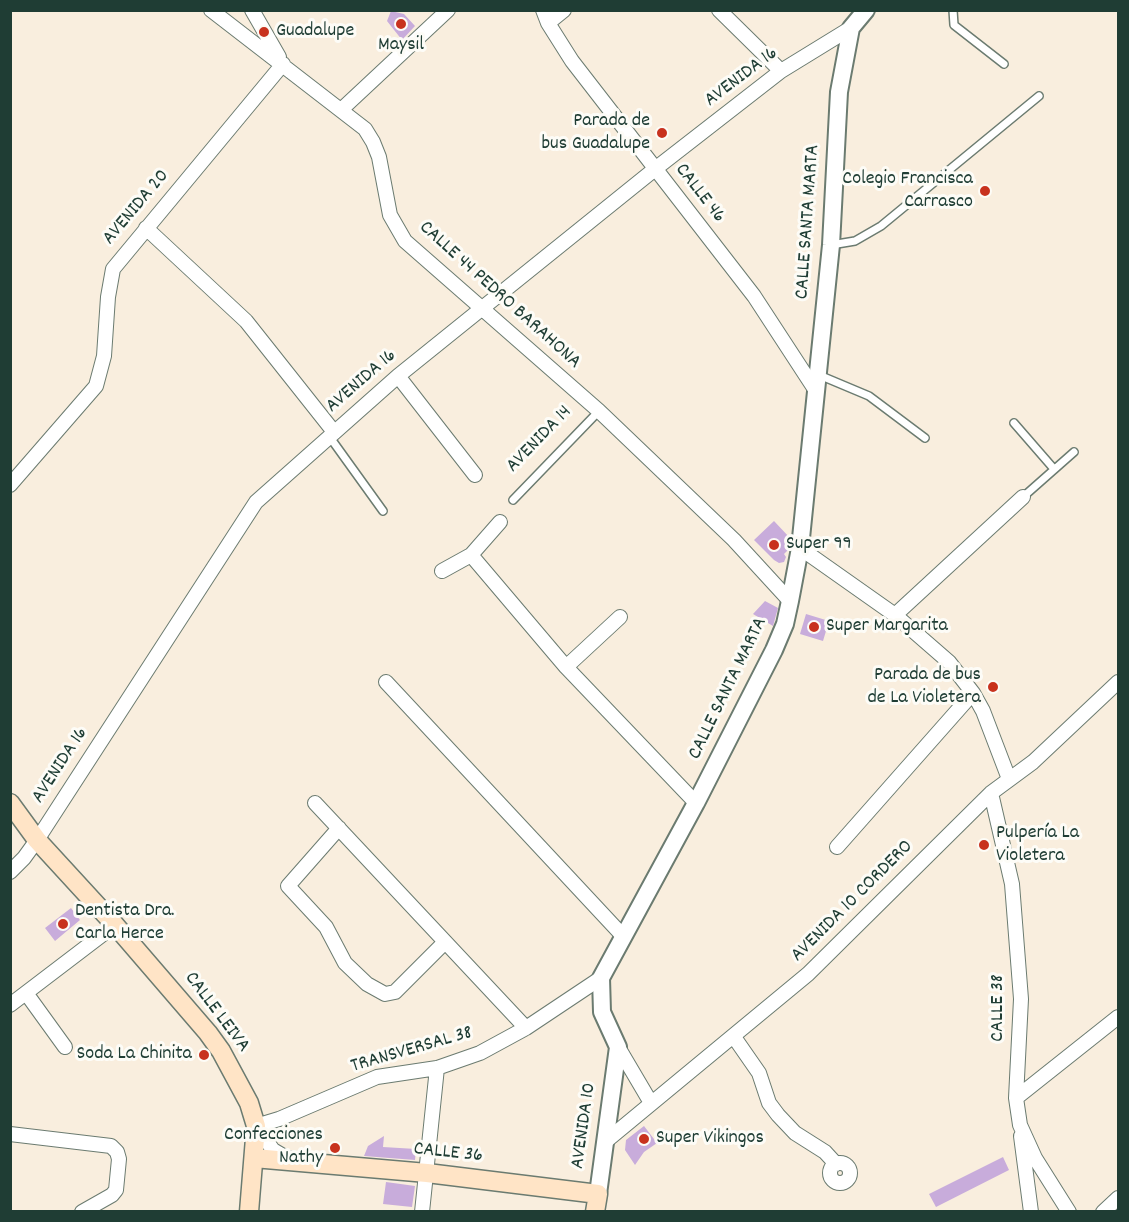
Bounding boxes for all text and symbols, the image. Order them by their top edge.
marker: Maysil [394,17,408,31]
place label: Guadalupe [276,20,354,44]
marker: Guadalupe [257,25,271,39]
place label: Maysil [378,34,424,58]
street label: AVENIDA 16 [701,43,783,113]
place label: Parada de bus Guadalupe [541,110,650,157]
marker: Parada de bus Guadalupe [655,126,669,140]
street label: CALLE SANTA MARTA [792,144,826,300]
street label: CALLE 46 [668,159,730,229]
street label: AVENIDA 20 [99,165,175,251]
place label: Colegio Francisca Carrasco [842,168,973,215]
marker: Colegio Francisca Carrasco [978,184,992,198]
street label: CALLE 44 PEDRO BARAHONA [413,217,585,375]
street label: AVENIDA 16 [322,345,402,419]
street label: AVENIDA 14 [502,401,578,479]
place label: Super 99 [786,533,852,557]
marker: Super 99 [767,538,781,552]
street label: CALLE SANTA MARTA [684,614,774,764]
place label: Super Margarita [826,615,948,639]
marker: Super Margarita [807,620,821,634]
place label: Parada de bus de La Violetera [867,664,981,711]
marker: Parada de bus de La Violetera [986,680,1000,694]
street label: AVENIDA 16 [28,724,94,808]
place label: Pulpería La Violetera [996,822,1079,869]
street label: AVENIDA 10 CORDERO [787,836,919,968]
marker: Pulpería La Violetera [977,838,991,852]
place label: Dentista Dra. Carla Herce [75,900,175,947]
marker: Dentista Dra. Carla Herce [56,917,70,931]
street label: CALLE LEIVA [178,968,254,1058]
street label: CALLE 38 [987,974,1011,1042]
street label: TRANSVERSAL 38 [349,1022,475,1080]
place label: Soda La Chinita [76,1043,192,1067]
marker: Soda La Chinita [197,1048,211,1062]
street label: AVENIDA 10 [567,1081,603,1171]
place label: Confecciones Nathy [224,1124,323,1171]
place label: Super Vikingos [656,1127,764,1151]
marker: Super Vikingos [637,1132,651,1146]
street label: CALLE 36 [412,1138,484,1170]
marker: Confecciones Nathy [328,1141,342,1155]

